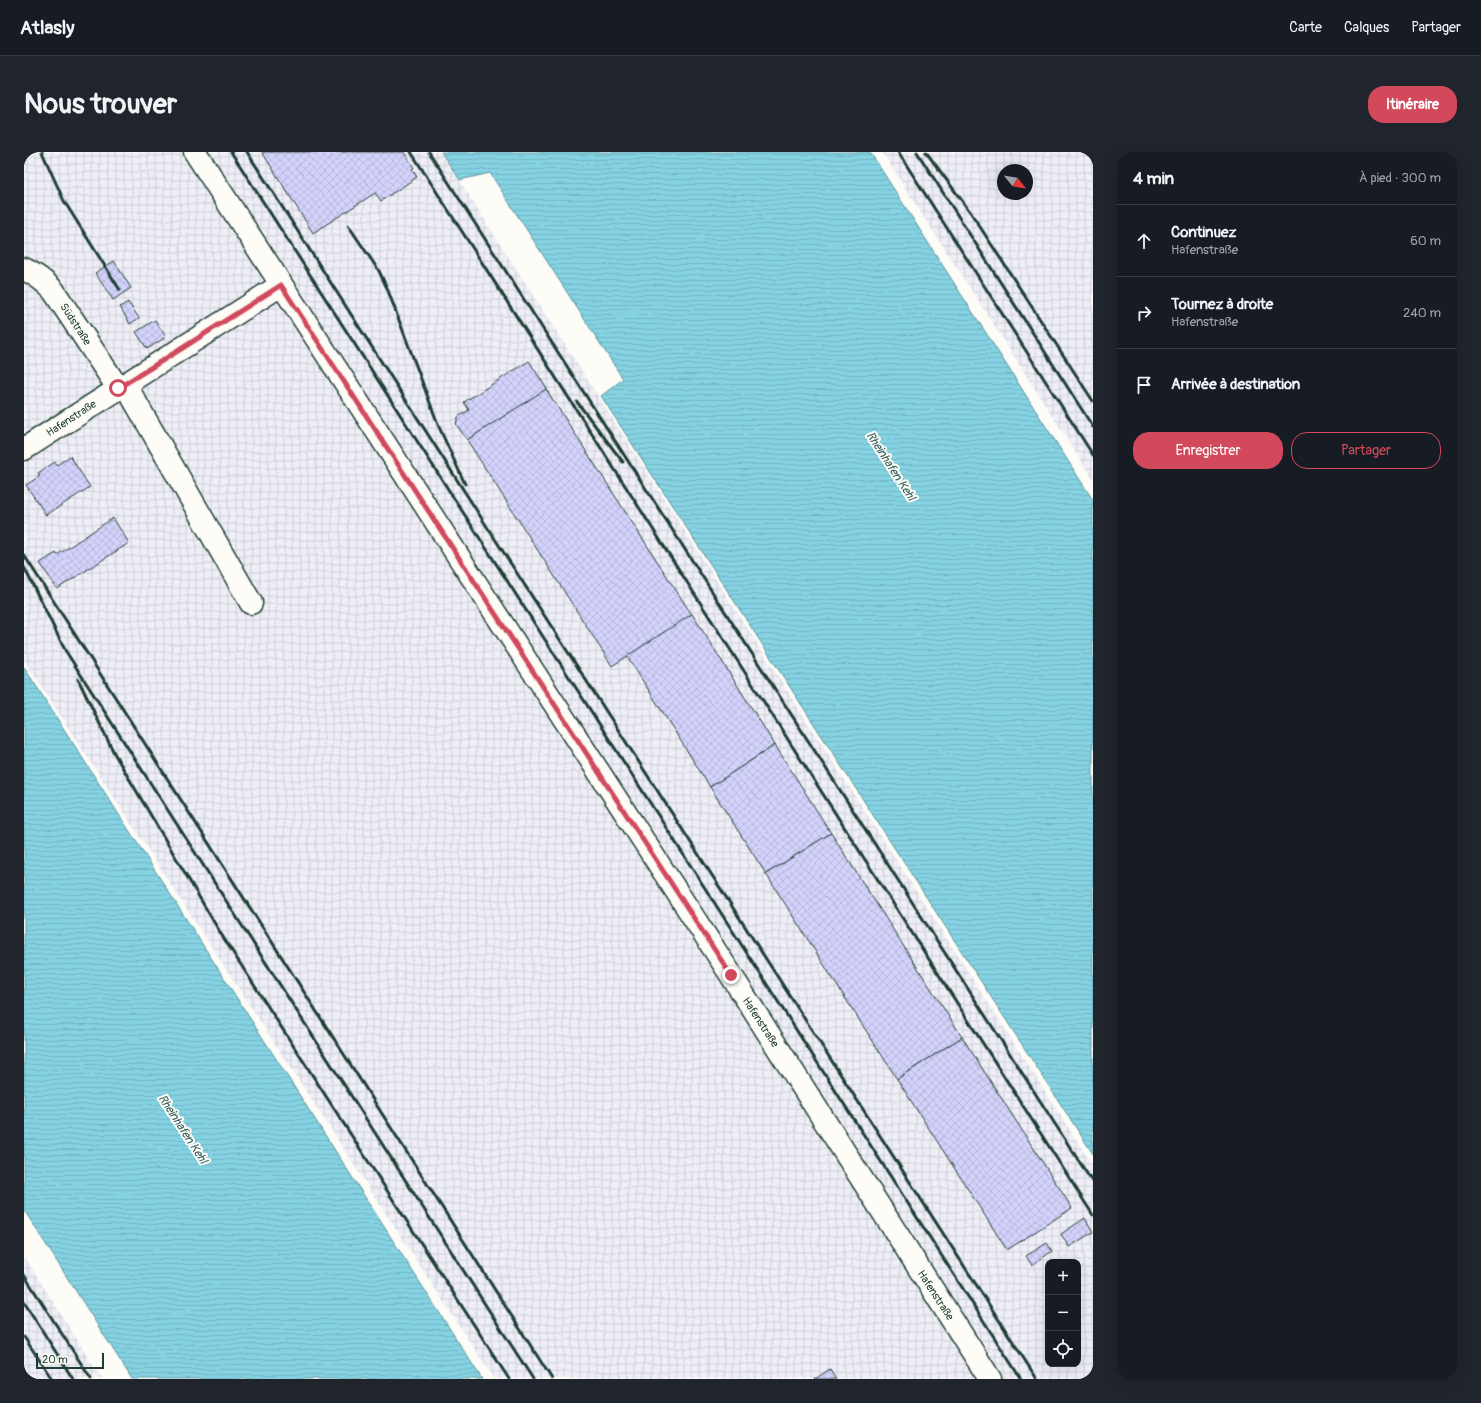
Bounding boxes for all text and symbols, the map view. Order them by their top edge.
text: Atlasly [20,16,74,40]
text: Carte [1289,19,1322,36]
text: Calques [1344,19,1389,36]
text: Partager [1411,19,1461,36]
button: Itinéraire [1368,86,1457,123]
text: Nous trouver [24,87,177,122]
north arrow [997,164,1033,200]
text: 4 min [1133,168,1174,189]
text: À pied · 300 m [1359,170,1441,186]
text: Continuez [1171,223,1236,242]
icon: ahead [1133,230,1155,252]
text: 60 m [1410,233,1441,249]
text: Hafenstraße [1171,242,1238,258]
text: Tournez à droite [1171,295,1273,314]
street label: Südstraße [57,301,94,348]
icon: right [1133,302,1155,324]
text: 240 m [1403,305,1441,321]
text: Hafenstraße [1171,314,1238,330]
icon: arrive [1133,374,1155,396]
text: Arrivée à destination [1171,375,1300,394]
route start [109,379,127,397]
street label: Hafenstraße [44,397,99,439]
water label: Rheinhafen Kehl [863,429,919,505]
button: Enregistrer [1133,432,1283,469]
button: Partager [1291,432,1441,469]
route end [722,966,740,984]
street label: Hafenstraße [740,995,782,1050]
water label: Rheinhafen Kehl [155,1092,211,1168]
map controls [1045,1259,1081,1367]
button: + [1045,1259,1081,1295]
street label: Hafenstraße [915,1268,957,1323]
button: − [1045,1295,1081,1331]
button: locate [1045,1331,1081,1367]
scale bar [36,1351,104,1370]
text: 20 m [42,1353,68,1366]

